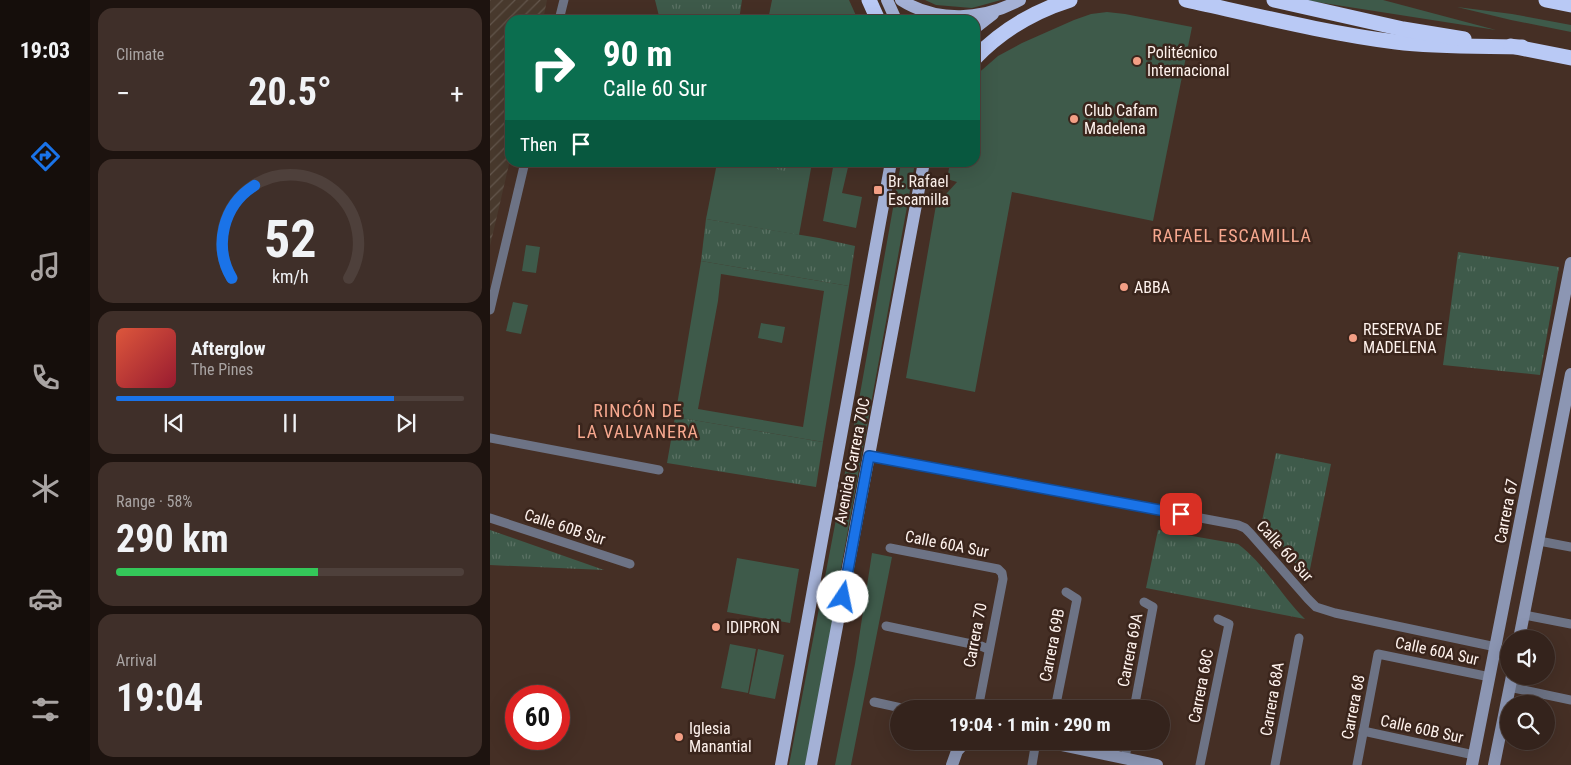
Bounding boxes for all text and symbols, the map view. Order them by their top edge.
text: 90 m [603,34,672,75]
icon: right [520,35,585,100]
text: 19:03 [20,38,70,63]
place label: Politécnico Internacional [1147,43,1229,80]
text: Climate [116,45,164,64]
marker: Politécnico Internacional [1131,55,1143,67]
text: 20.5° [248,70,332,114]
text: Calle 60 Sur [603,76,707,101]
text: − [116,77,130,110]
text: + [450,77,464,110]
place label: Club Cafam Madelena [1084,101,1158,138]
marker: Club Cafam Madelena [1068,113,1080,125]
icon: arrive [567,130,595,158]
text: Then [520,133,557,156]
icon: directions [28,139,63,174]
place label: Br. Rafael Escamilla [888,172,949,209]
marker: Br. Rafael Escamilla [872,184,884,196]
text: 52 [264,209,316,270]
district label: RAFAEL ESCAMILLA [1152,225,1312,246]
icon: music [28,249,63,284]
text: km/h [272,266,308,287]
place label: ABBA [1134,278,1170,297]
marker: ABBA [1118,281,1130,293]
place label: RESERVA DE MADELENA [1363,320,1442,357]
marker: RESERVA DE MADELENA [1347,332,1359,344]
text: Afterglow [191,337,265,360]
icon: phone [28,360,63,395]
text: The Pines [191,360,253,379]
street label: Avenida Carrera 70C [830,396,874,526]
district label: RINCÓN DE LA VALVANERA [577,400,699,442]
icon: previous [160,409,188,437]
icon: pause [276,409,304,437]
icon: next [392,409,420,437]
icon: climate [28,471,63,506]
street label: Carrera 67 [1490,477,1522,545]
text: Range · 58% [116,492,192,511]
pin [1160,493,1202,535]
icon: arrive [1167,500,1195,528]
street label: Calle 60B Sur [522,505,608,549]
text: 290 km [116,517,229,561]
street label: Calle 60 Sur [1253,517,1317,586]
street label: Calle 60A Sur [904,527,991,561]
position arrow [816,570,868,622]
icon: car [28,581,63,616]
street label: Carrera 70 [959,601,991,669]
street label: Carrera 69B [1036,607,1068,683]
street label: Carrera 69A [1114,611,1146,689]
place label: IDIPRON [726,618,780,637]
marker: IDIPRON [710,621,722,633]
map controls [1500,630,1555,750]
button: sound [1500,630,1555,685]
street label: Calle 60A Sur [1394,633,1481,669]
street label: Carrera 68C [1185,648,1217,724]
text: Arrival [116,651,157,670]
street label: Carrera 68A [1256,661,1288,737]
street label: Carrera 68 [1337,673,1369,741]
text: 19:04 [116,676,203,720]
speed limit sign: 60 [505,685,570,750]
icon: filters [28,692,63,727]
button: search [1500,695,1555,750]
street label: Calle 60B Sur [1379,711,1465,747]
text: 19:04 · 1 min · 290 m [949,713,1111,736]
place label: Iglesia Manantial [689,719,752,756]
marker: Iglesia Manantial [673,731,685,743]

